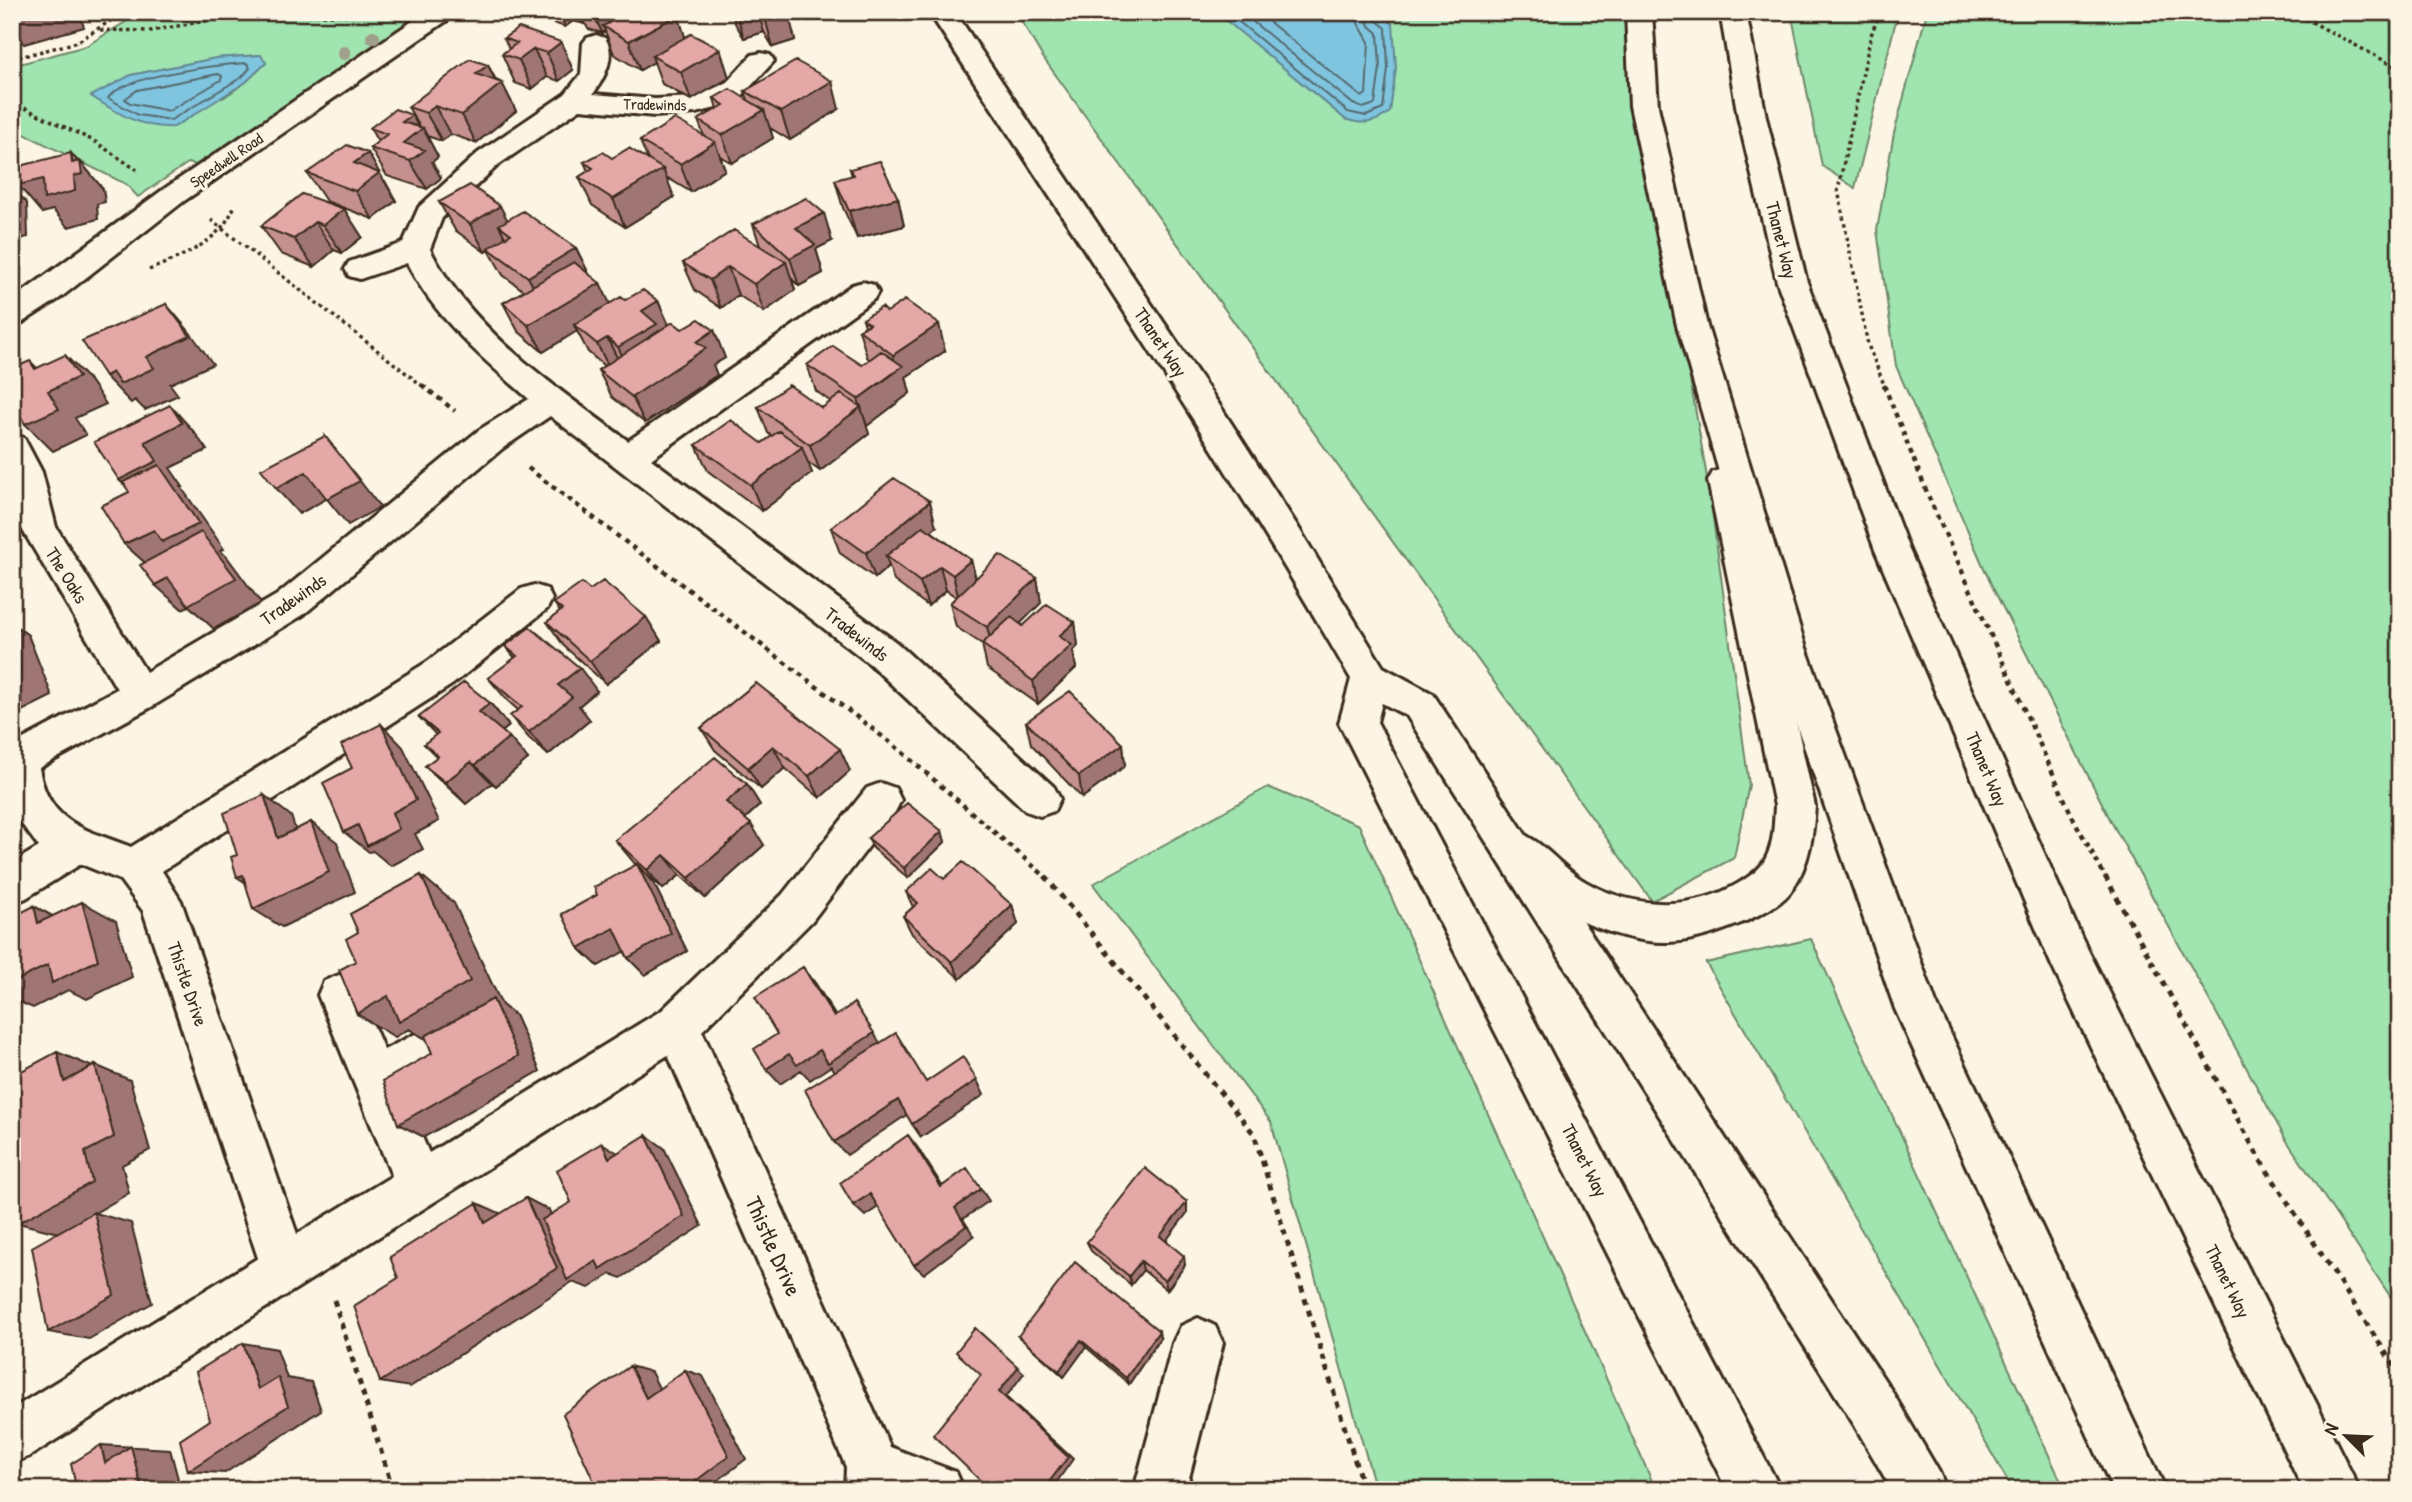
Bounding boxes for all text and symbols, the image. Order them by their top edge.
street label: Tradewinds [623,92,687,116]
street label: Speedwell Road [185,127,267,193]
street label: Thanet Way [1760,199,1804,281]
street label: Thanet Way [1128,302,1194,382]
street label: The Oaks [40,542,94,608]
street label: Tradewinds [255,567,331,631]
street label: Tradewinds [819,601,895,667]
street label: Thanet Way [1960,728,2014,810]
street label: Thistle Drive [161,938,215,1030]
street label: Thanet Way [1556,1119,1614,1201]
street label: Thistle Drive [738,1191,810,1301]
street label: Thanet Way [2199,1240,2257,1322]
north arrow [2310,1400,2380,1470]
text: N [2317,1419,2344,1439]

